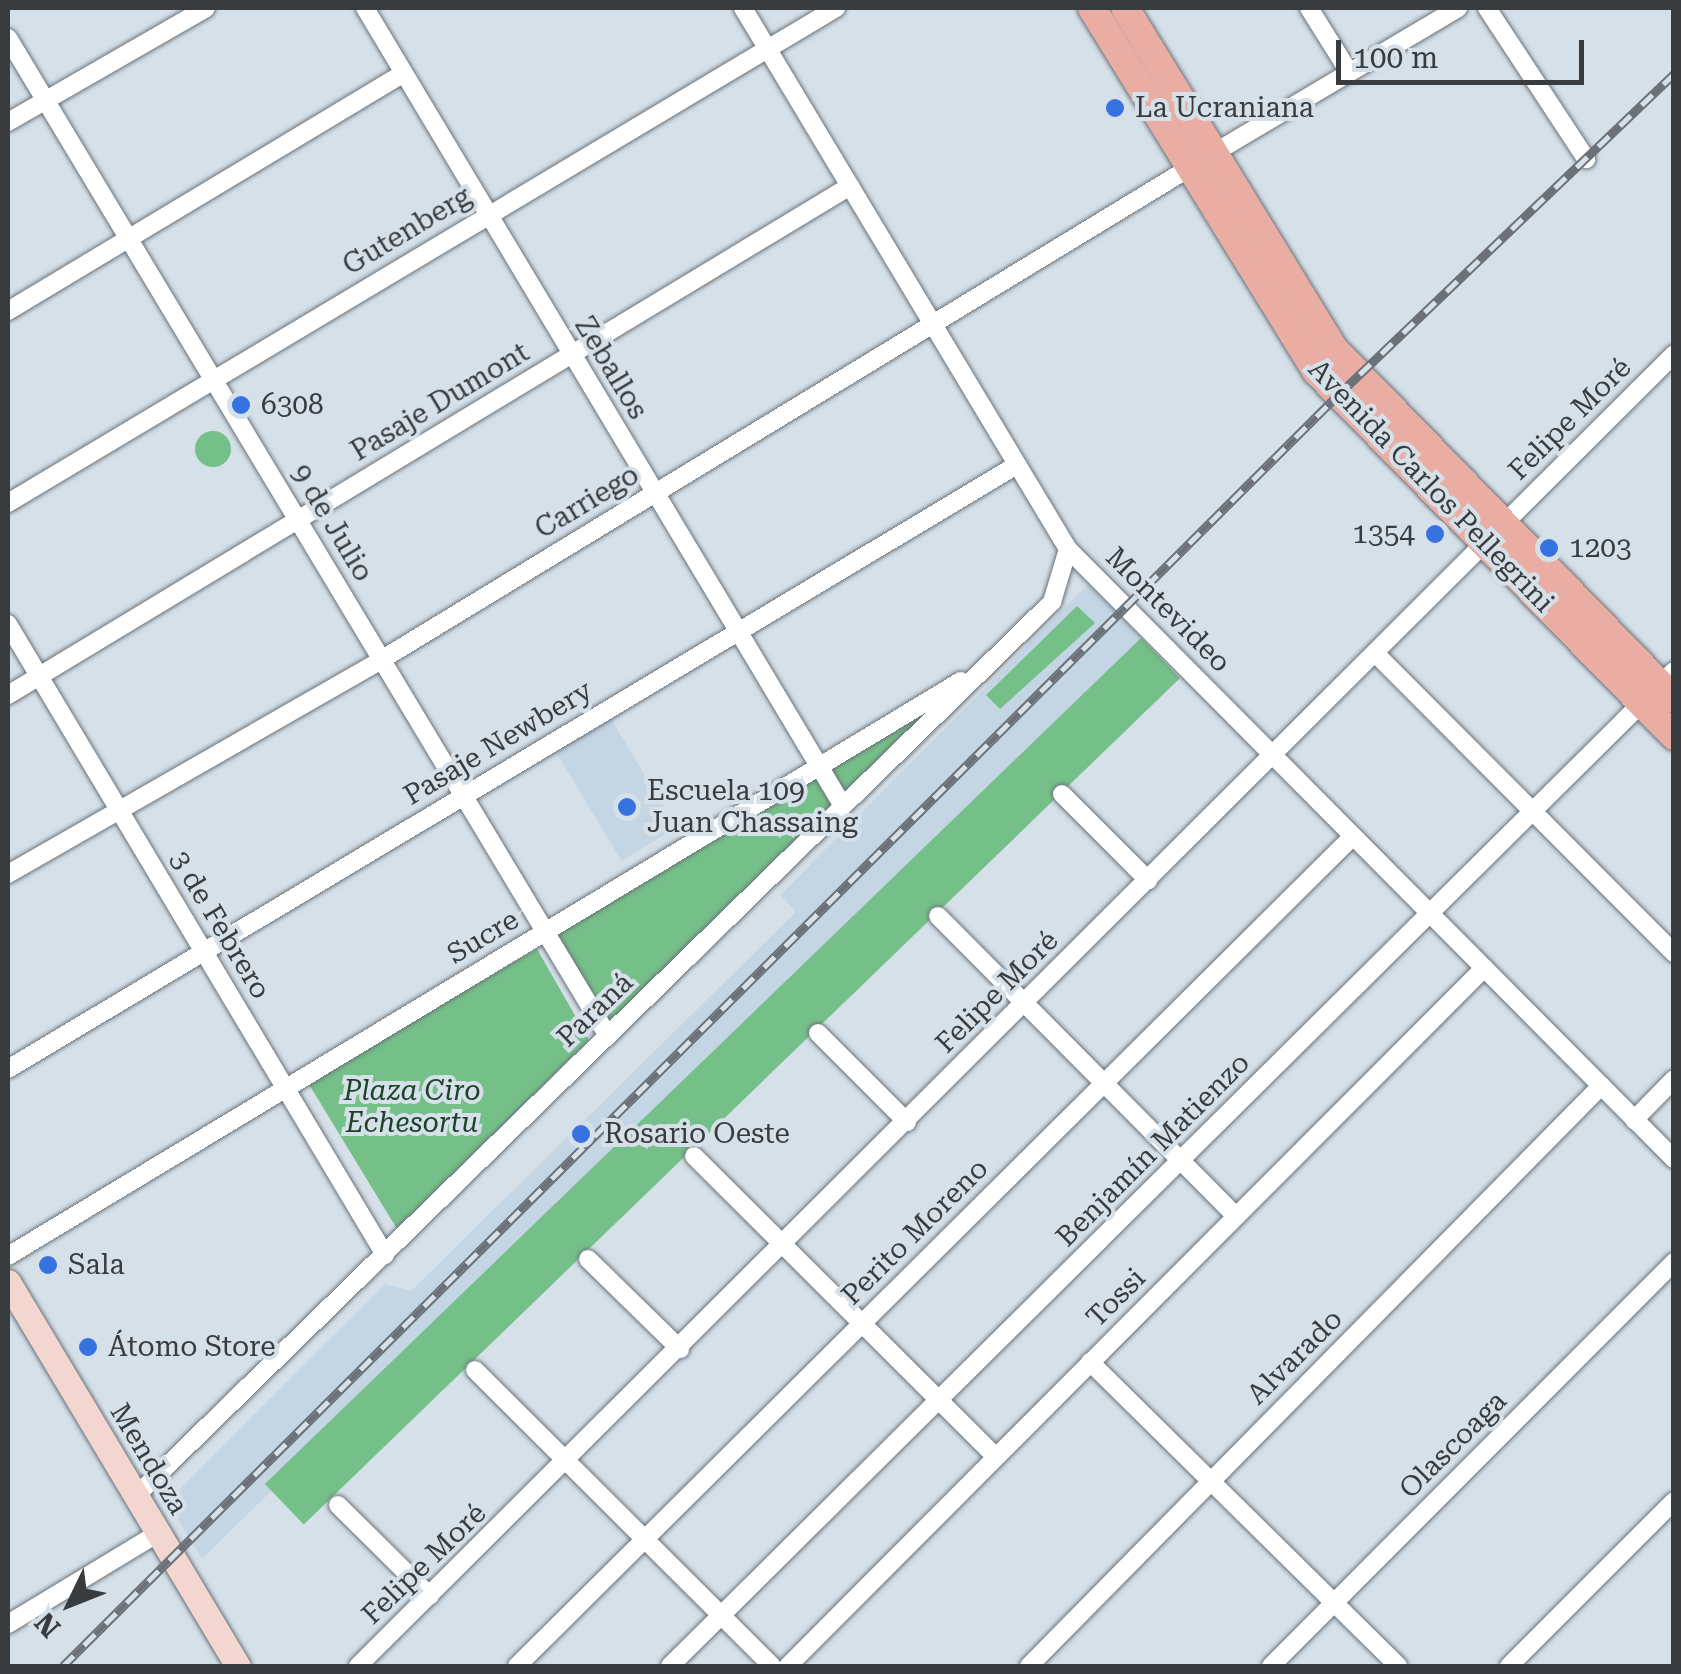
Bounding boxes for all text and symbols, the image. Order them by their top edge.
scale bar [1341,20,1588,82]
text: 100 m [1353,40,1438,75]
place label: La Ucraniana [1135,91,1314,125]
marker: La Ucraniana [1104,97,1126,119]
street label: Gutenberg [337,180,477,282]
street label: Zeballos [567,311,655,425]
street label: Pasaje Dumont [345,336,535,468]
street label: Felipe Moré [1502,351,1638,487]
street label: Avenida Carlos Pellegrini [1301,353,1561,619]
place label: 6308 [261,388,324,422]
marker: 6308 [230,394,252,416]
street label: 9 de Julio [284,458,380,588]
street label: Carriego [529,458,645,546]
place label: 1354 [1352,517,1415,551]
marker: 1354 [1424,523,1446,545]
place label: 1203 [1569,531,1632,565]
marker: 1203 [1538,537,1560,559]
street label: Montevideo [1099,541,1237,679]
street label: Pasaje Newbery [398,673,598,813]
place label: Escuela 109 Juan Chassaing [647,774,858,840]
marker: Escuela 109 Juan Chassaing [616,796,638,818]
street label: 3 de Febrero [163,845,277,1005]
street label: Sucre [441,903,525,971]
street label: Felipe Moré [929,924,1065,1060]
street label: Paraná [550,966,640,1054]
street label: Benjamín Matienzo [1049,1046,1257,1254]
park label: Plaza Ciro Echesortu [344,1074,480,1140]
place label: Rosario Oeste [604,1117,790,1151]
marker: Rosario Oeste [568,1121,594,1147]
street label: Perito Moreno [835,1152,995,1312]
place label: Sala [68,1248,125,1282]
marker: Sala [37,1254,59,1276]
street label: Tossi [1080,1262,1152,1334]
street label: Alvarado [1240,1302,1350,1412]
place label: Átomo Store [108,1330,276,1364]
marker: Átomo Store [77,1336,99,1358]
street label: Olascoaga [1392,1384,1514,1506]
street label: Mendoza [103,1397,195,1521]
street label: Felipe Moré [355,1497,493,1631]
north arrow [20,1554,120,1654]
text: N [28,1606,67,1644]

